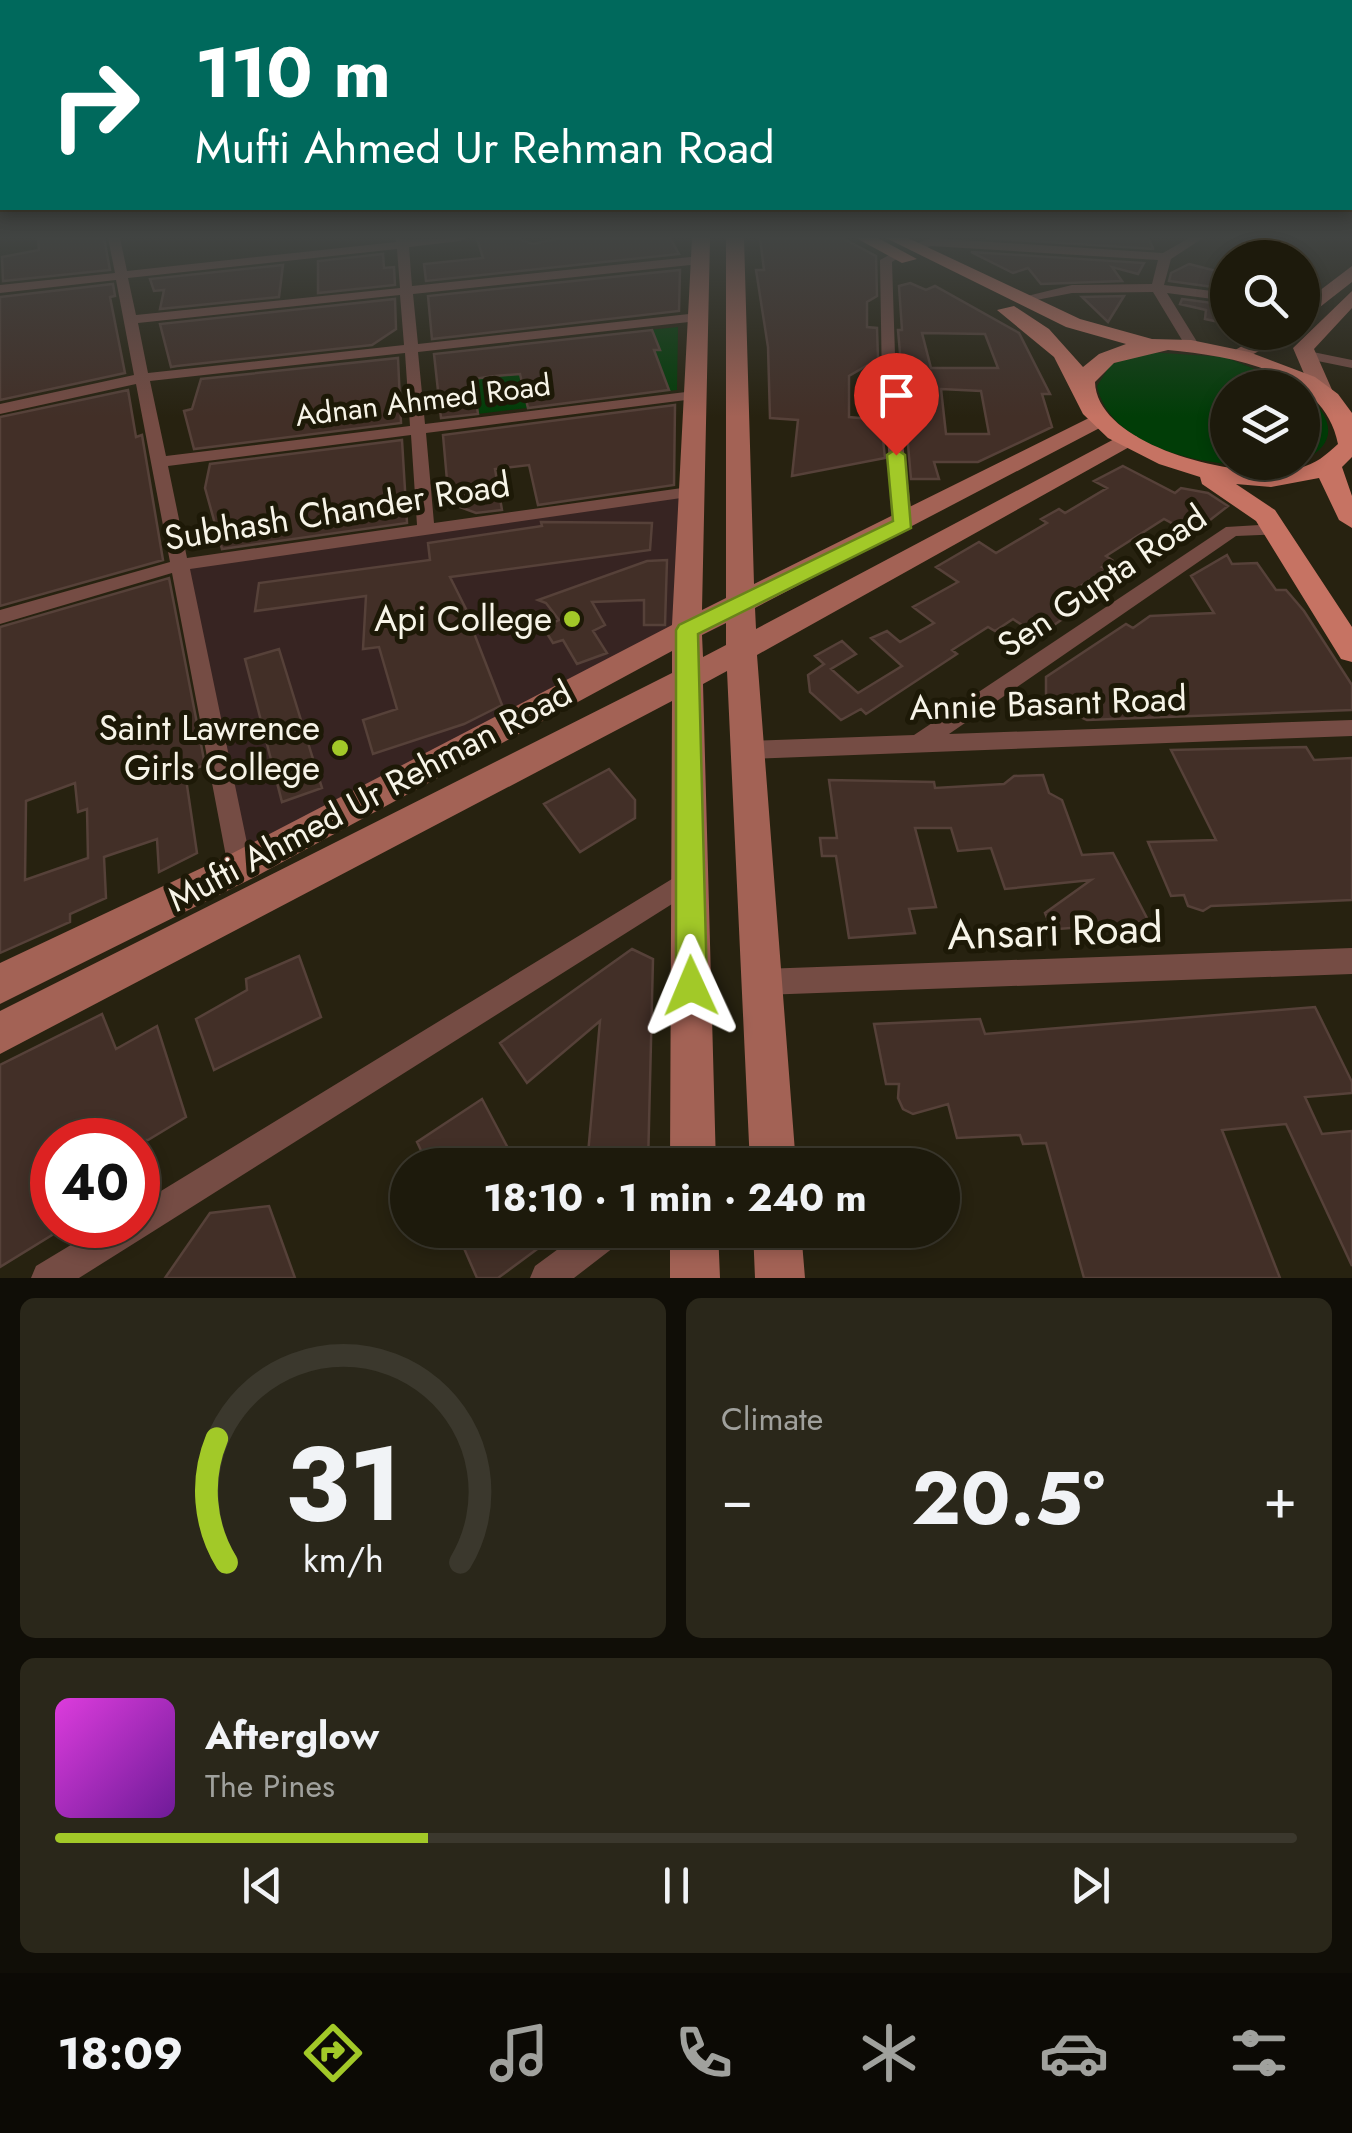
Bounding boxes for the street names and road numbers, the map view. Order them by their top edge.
street label: Adnan Ahmed Road [293,363,553,437]
street label: Subhash Chander Road [161,459,513,563]
street label: Sen Gupta Road [987,492,1217,670]
street label: Mufti Ahmed Ur Rehman Road [159,668,581,924]
street label: Annie Basant Road [908,673,1188,733]
street label: Ansari Road [946,897,1164,965]

